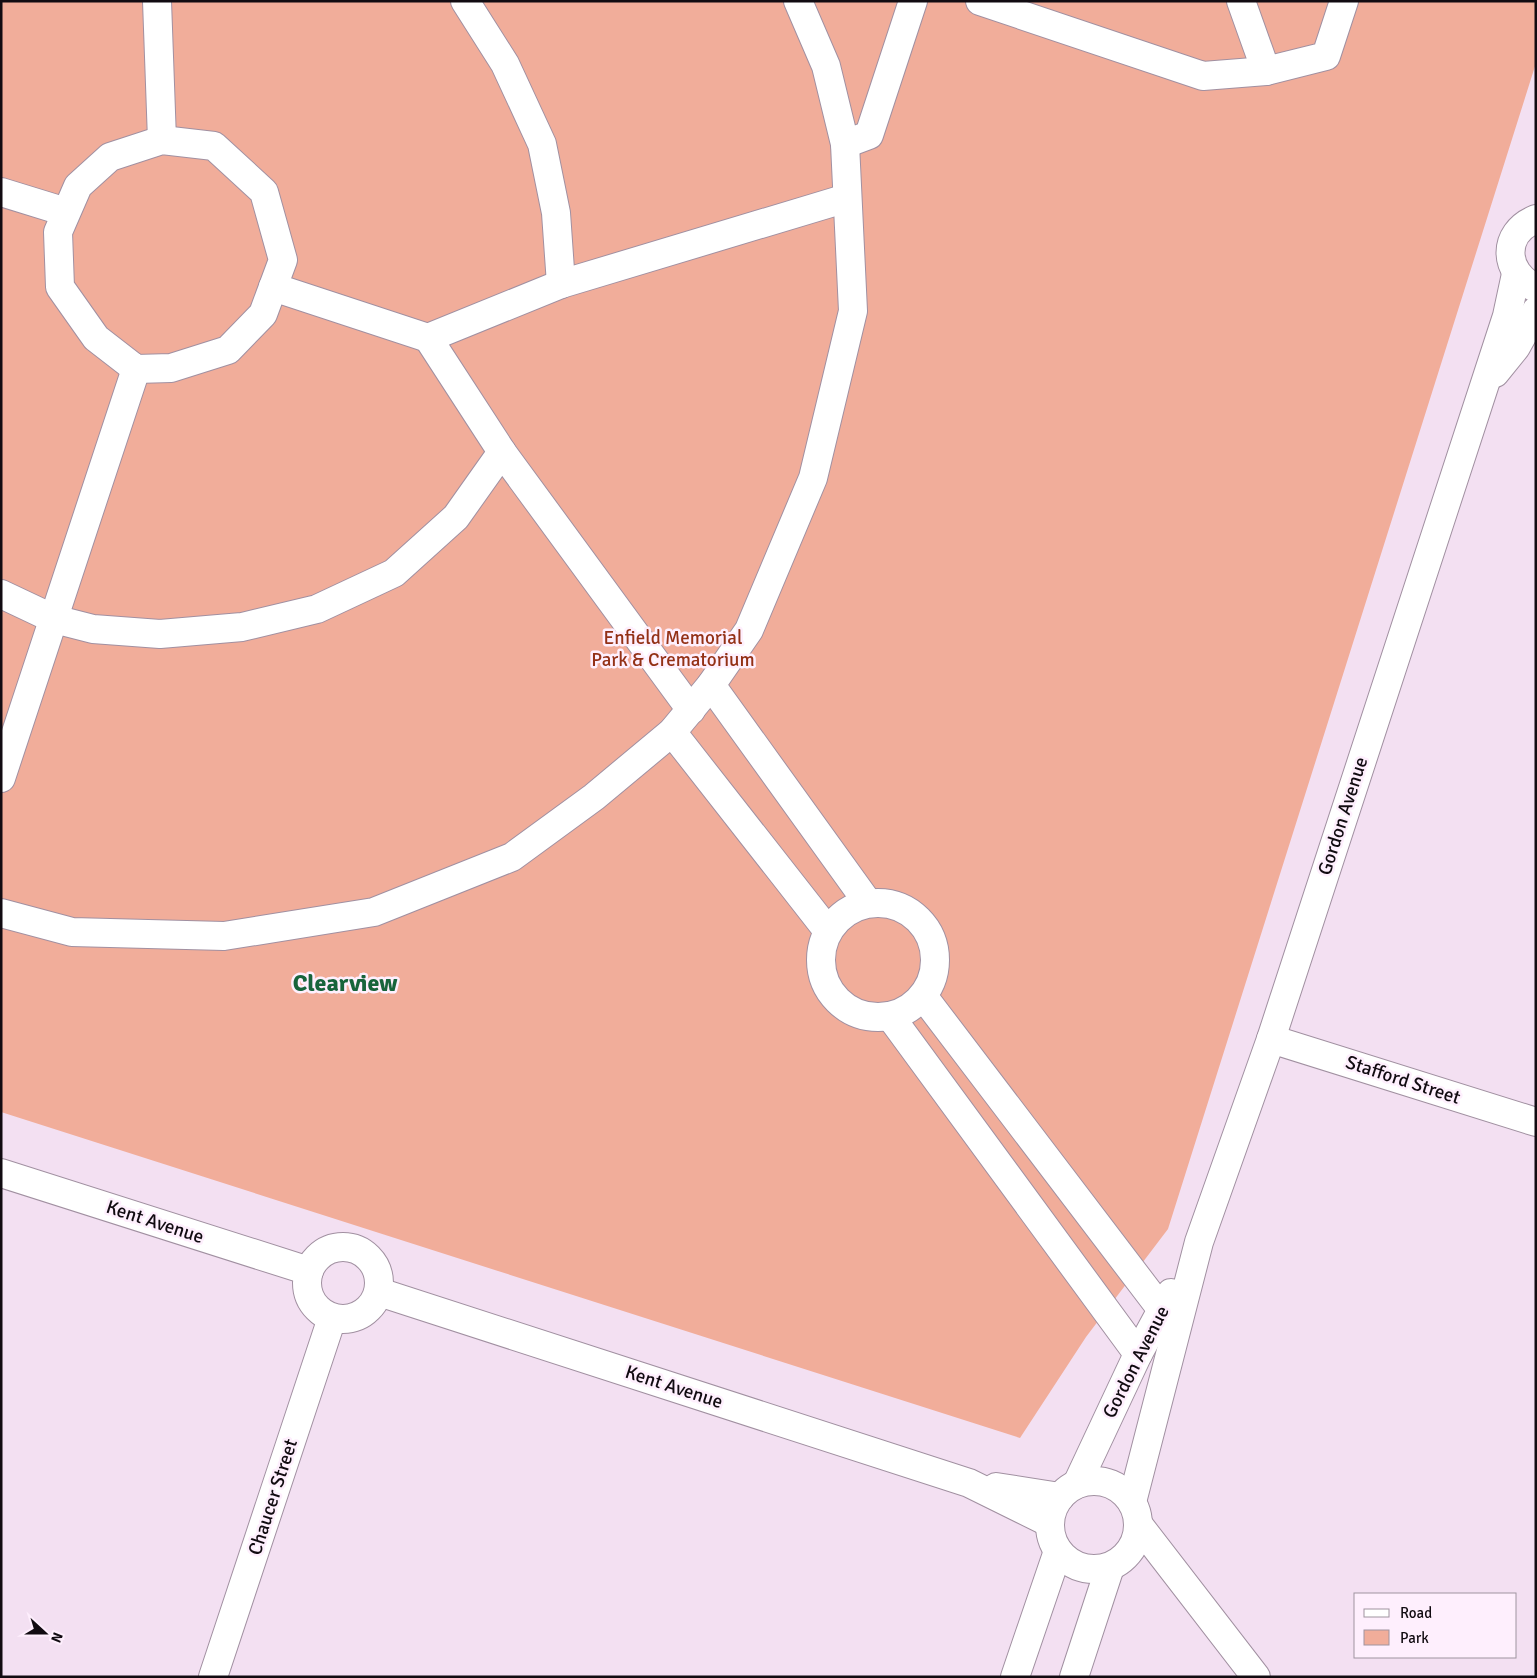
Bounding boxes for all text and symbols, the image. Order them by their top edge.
park label: Enfield Memorial Park & Crematorium [591,626,755,672]
street label: Gordon Avenue [1313,754,1373,878]
district label: Clearview [293,968,398,998]
street label: Stafford Street [1343,1050,1464,1110]
street label: Kent Avenue [103,1195,207,1249]
street label: Gordon Avenue [1097,1302,1175,1422]
street label: Kent Avenue [622,1360,726,1414]
street label: Chaucer Street [243,1436,303,1558]
legend [1354,1593,1517,1658]
text: Road [1400,1604,1432,1622]
north arrow [20,1608,70,1658]
text: Park [1400,1629,1429,1647]
text: N [47,1630,66,1645]

